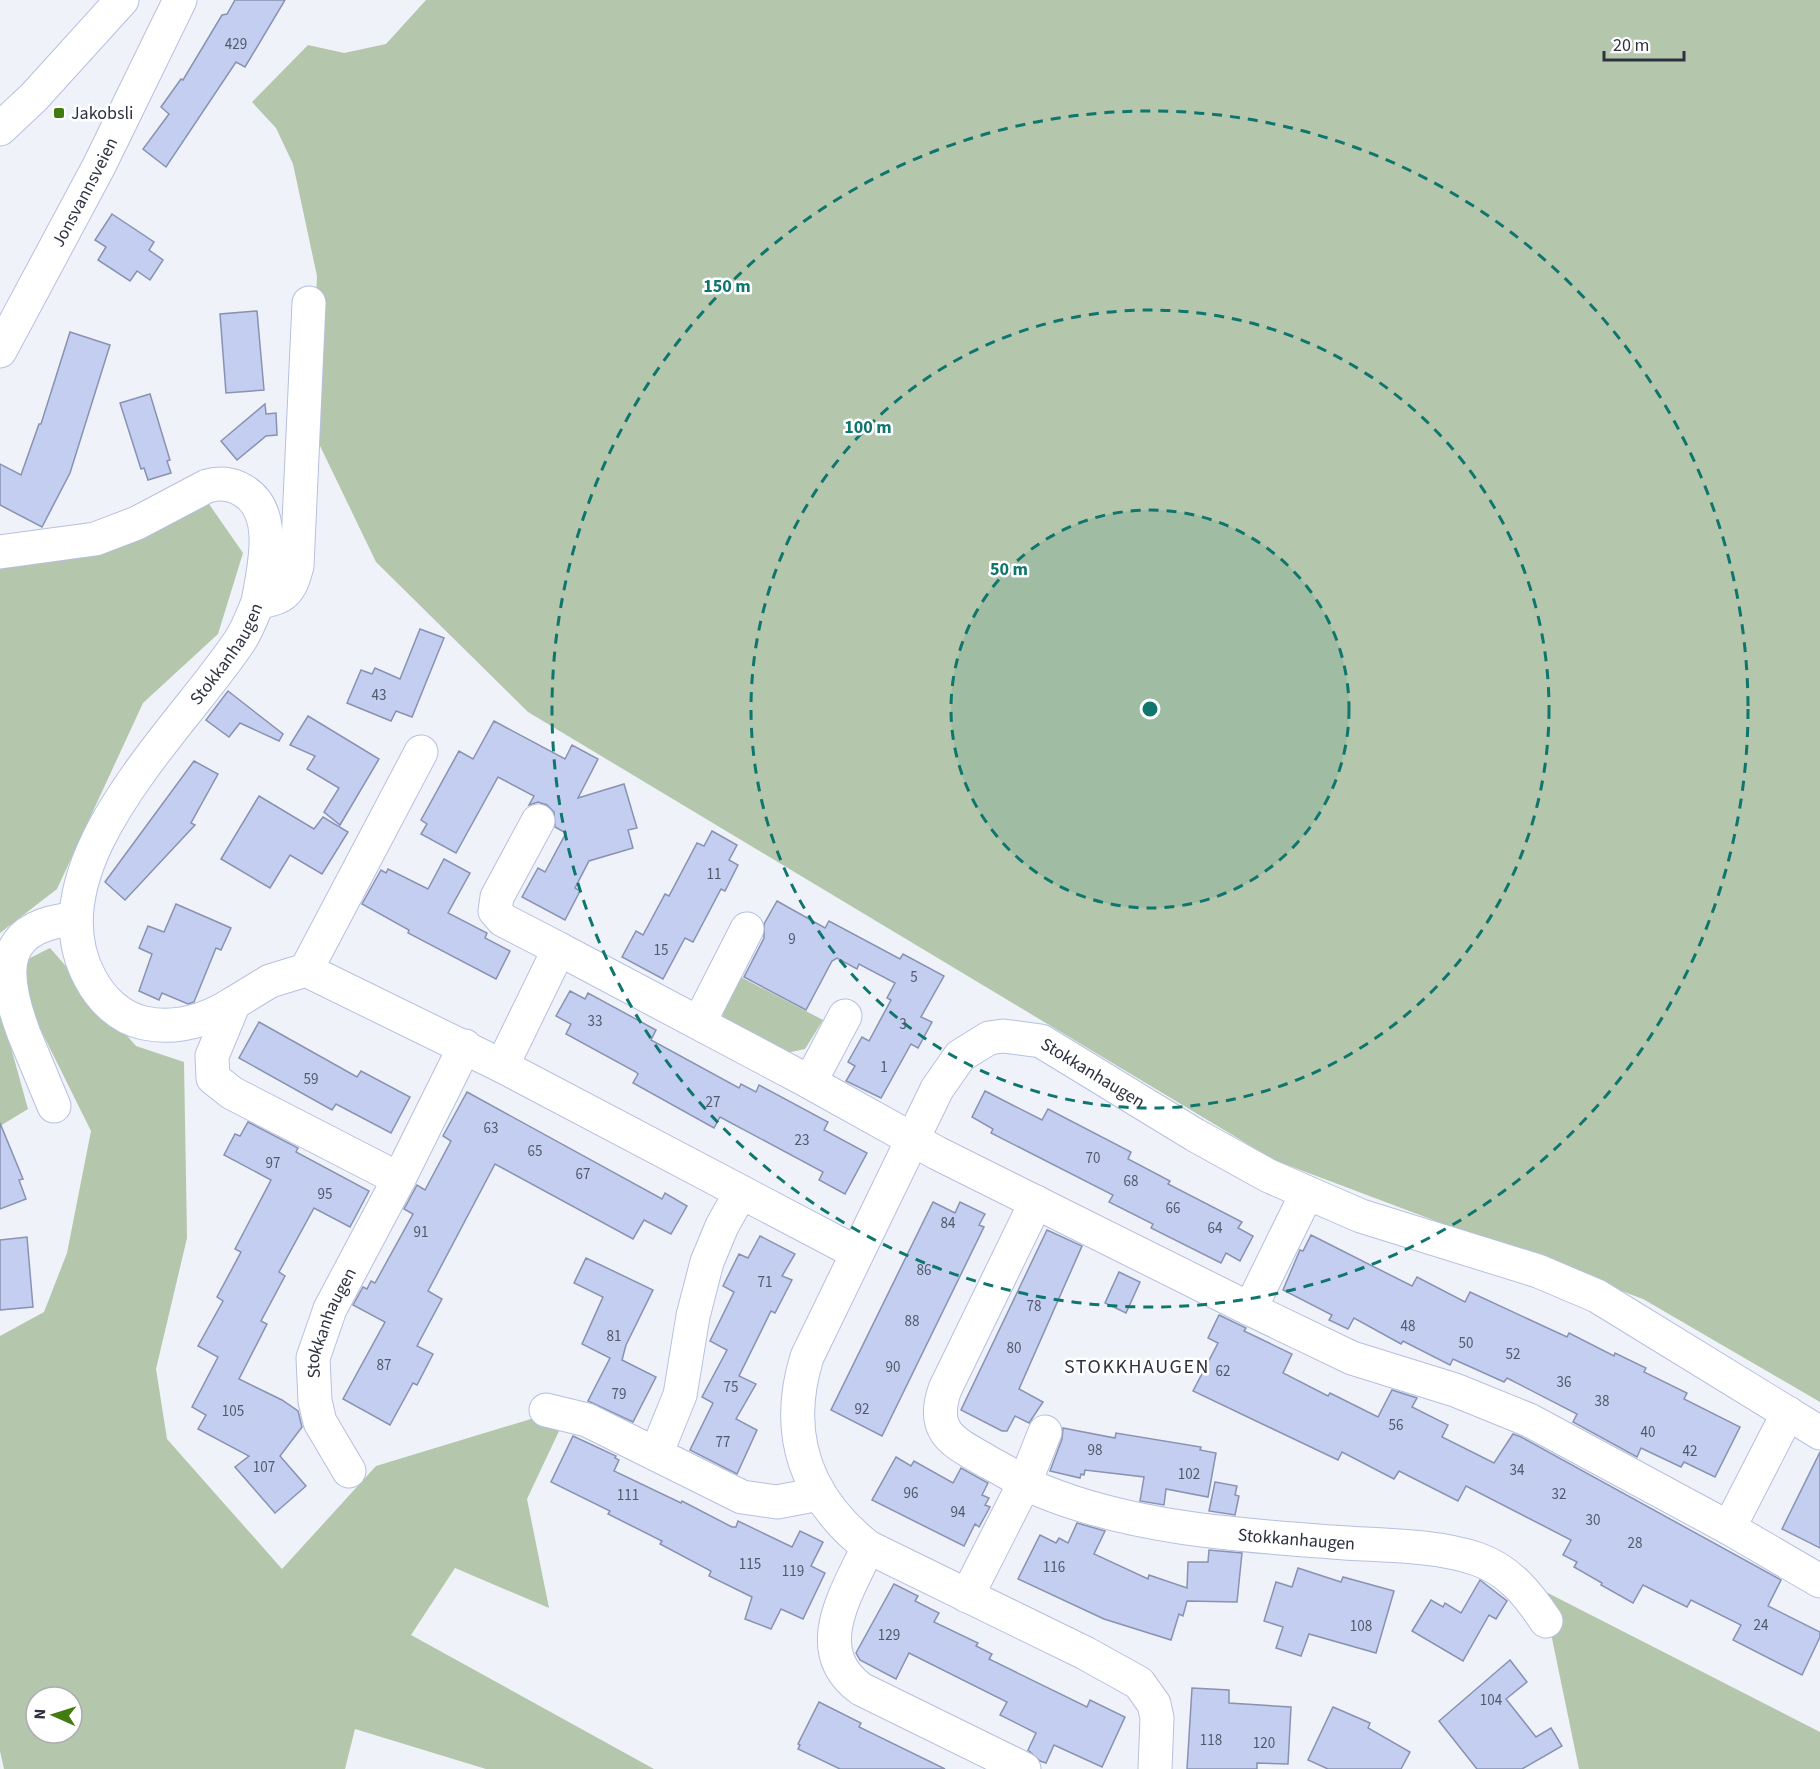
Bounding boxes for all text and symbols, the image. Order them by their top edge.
scale bar [1604,24,1684,62]
text: 20 m [1613,33,1649,58]
house number: 429 [225,34,247,55]
place label: Jakobsli [71,101,134,126]
marker: Jakobsli [52,106,66,120]
street label: Jonsvannsveien [46,133,124,252]
text: 150 m [703,274,751,299]
text: 100 m [844,415,892,440]
text: 50 m [990,557,1028,582]
street label: Stokkanhaugen [184,599,269,710]
house number: 43 [372,685,386,706]
centre of rings [1140,699,1160,719]
house number: 11 [707,864,721,885]
house number: 9 [788,929,796,950]
house number: 15 [654,940,668,961]
house number: 5 [910,967,918,988]
house number: 33 [588,1011,602,1032]
house number: 3 [899,1014,907,1035]
street label: Stokkanhaugen [1036,1032,1149,1114]
house number: 1 [880,1057,888,1078]
house number: 59 [304,1069,318,1090]
house number: 27 [706,1092,720,1113]
house number: 63 [484,1118,498,1139]
house number: 23 [795,1130,809,1151]
house number: 65 [528,1141,542,1162]
house number: 70 [1086,1148,1100,1169]
house number: 97 [266,1153,280,1174]
house number: 67 [576,1164,590,1185]
house number: 68 [1124,1171,1138,1192]
house number: 95 [318,1184,332,1205]
house number: 66 [1166,1198,1180,1219]
house number: 84 [941,1213,956,1234]
house number: 64 [1208,1218,1223,1239]
house number: 91 [414,1222,428,1243]
house number: 86 [917,1260,931,1281]
street label: Stokkanhaugen [301,1263,363,1379]
house number: 71 [758,1272,772,1293]
house number: 78 [1027,1296,1041,1317]
house number: 88 [905,1311,919,1332]
house number: 48 [1401,1316,1415,1337]
house number: 81 [607,1326,621,1347]
house number: 50 [1459,1333,1473,1354]
house number: 80 [1007,1338,1021,1359]
house number: 52 [1506,1344,1520,1365]
district label: STOKKHAUGEN [1064,1353,1210,1381]
house number: 87 [377,1355,391,1376]
house number: 90 [886,1357,900,1378]
house number: 62 [1216,1361,1230,1382]
house number: 36 [1557,1372,1571,1393]
house number: 75 [724,1377,738,1398]
house number: 79 [612,1384,626,1405]
house number: 38 [1595,1391,1609,1412]
house number: 92 [855,1399,869,1420]
house number: 105 [222,1401,244,1422]
house number: 56 [1389,1415,1403,1436]
house number: 40 [1641,1422,1655,1443]
house number: 77 [716,1432,730,1453]
house number: 98 [1088,1440,1102,1461]
house number: 42 [1683,1441,1697,1462]
house number: 107 [253,1457,275,1478]
house number: 34 [1510,1460,1525,1481]
house number: 102 [1178,1464,1200,1485]
house number: 96 [904,1483,918,1504]
house number: 32 [1552,1484,1566,1505]
house number: 111 [617,1485,639,1506]
house number: 94 [951,1502,966,1523]
house number: 30 [1586,1510,1600,1531]
street label: Stokkanhaugen [1237,1522,1356,1557]
house number: 28 [1628,1533,1642,1554]
house number: 115 [739,1554,761,1575]
house number: 116 [1043,1557,1065,1578]
house number: 119 [782,1561,804,1582]
house number: 24 [1754,1615,1769,1636]
house number: 108 [1350,1616,1372,1637]
house number: 129 [878,1625,900,1646]
north arrow [24,1685,84,1745]
house number: 104 [1480,1690,1503,1711]
text: N [29,1708,51,1720]
house number: 118 [1200,1730,1222,1751]
house number: 120 [1253,1733,1275,1754]

